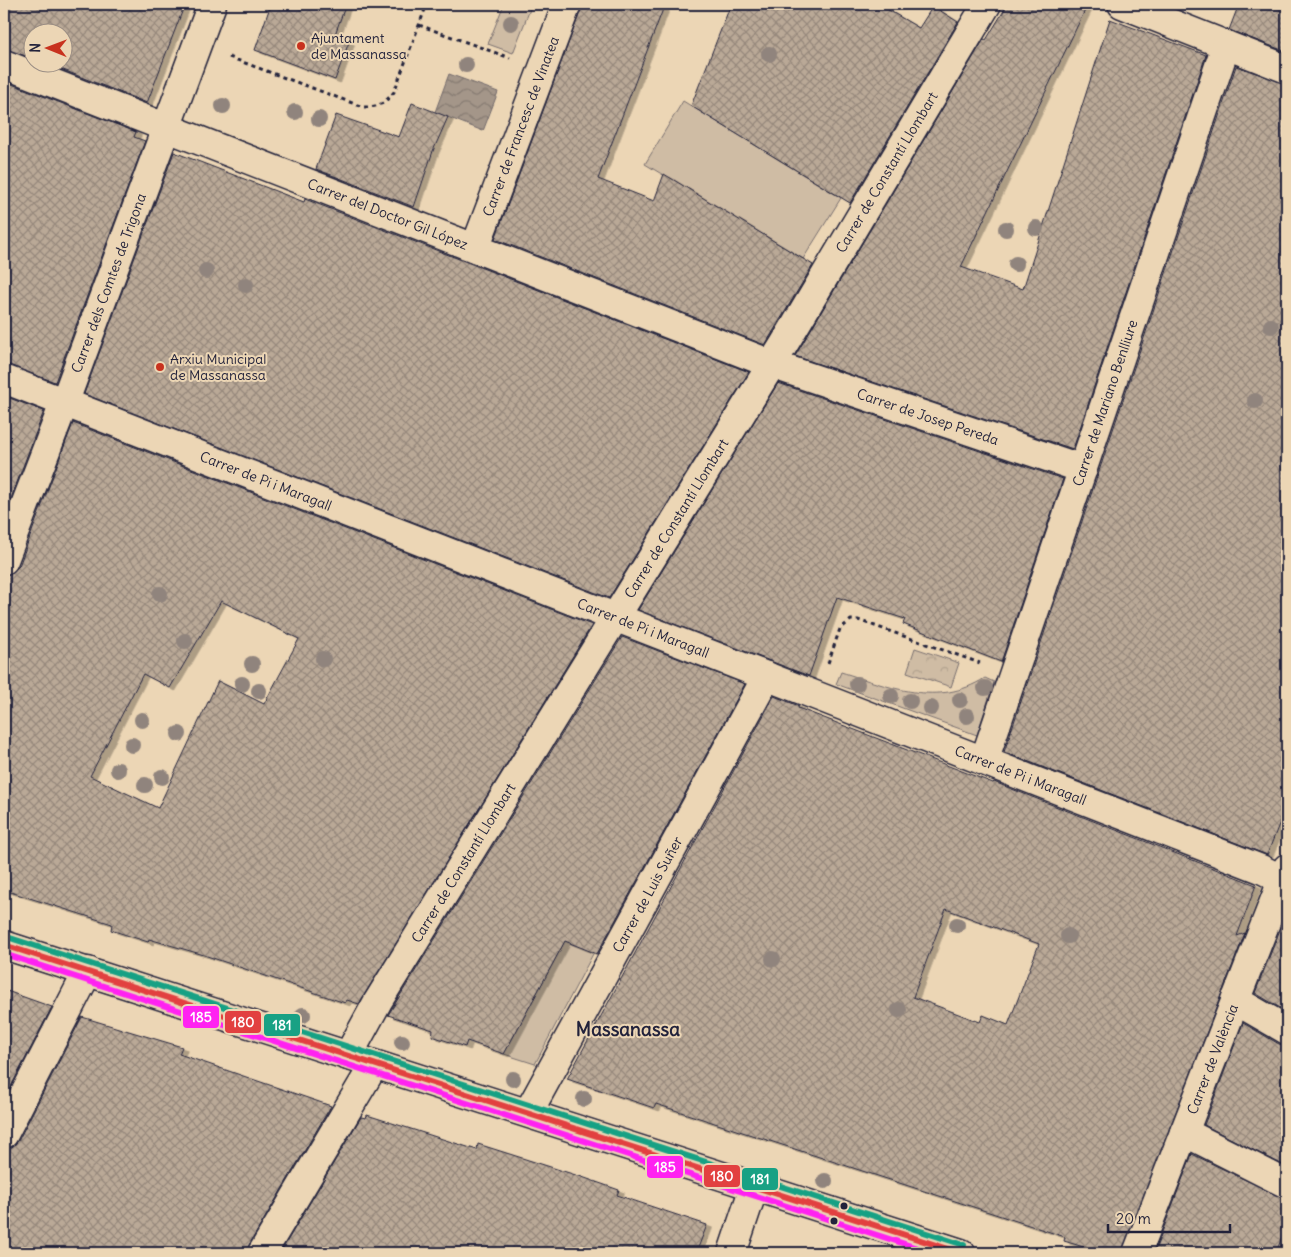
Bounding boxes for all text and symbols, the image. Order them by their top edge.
north arrow [22,22,72,72]
place label: Ajuntament de Massanassa [311,29,407,63]
street label: Carrer de Francesc de Vinatea [479,34,563,219]
marker: Ajuntament de Massanassa [295,40,307,52]
text: N [26,43,44,53]
street label: Carrer de Constantí Llombart [832,88,942,256]
street label: Carrer del Doctor Gil López [305,175,471,254]
street label: Carrer dels Comtes de Trigona [67,191,150,376]
street label: Carrer de Mariano Benlliure [1069,317,1142,488]
place label: Arxiu Municipal de Massanassa [170,350,266,384]
marker: Arxiu Municipal de Massanassa [154,361,166,373]
street label: Carrer de Josep Pereda [855,385,1001,449]
street label: Carrer de Constantí Llombart [620,435,733,602]
street label: Carrer de Pi i Maragall [197,447,334,515]
street label: Carrer de Pi i Maragall [575,594,712,662]
street label: Carrer de Pi i Maragall [952,741,1089,809]
street label: Carrer de Constantí Llombart [407,780,520,946]
street label: Carrer de Luis Suñer [608,833,687,956]
street label: Carrer de València [1183,1001,1242,1117]
line badge: 185 [182,1005,220,1029]
text: 185 [190,1008,212,1026]
line badge: 180 [224,1010,262,1034]
text: 180 [232,1013,254,1031]
line badge: 181 [263,1013,301,1037]
text: 181 [272,1016,292,1034]
district label: Massanassa [576,1017,680,1041]
line badge: 185 [646,1155,684,1179]
text: 185 [654,1158,676,1176]
line badge: 180 [703,1164,741,1188]
text: 180 [711,1167,733,1185]
line badge: 181 [741,1167,779,1191]
text: 181 [750,1170,770,1188]
unlabelled marker [839,1201,849,1211]
scale bar [1108,1202,1231,1234]
text: 20 m [1116,1209,1151,1228]
unlabelled marker [829,1216,839,1226]

